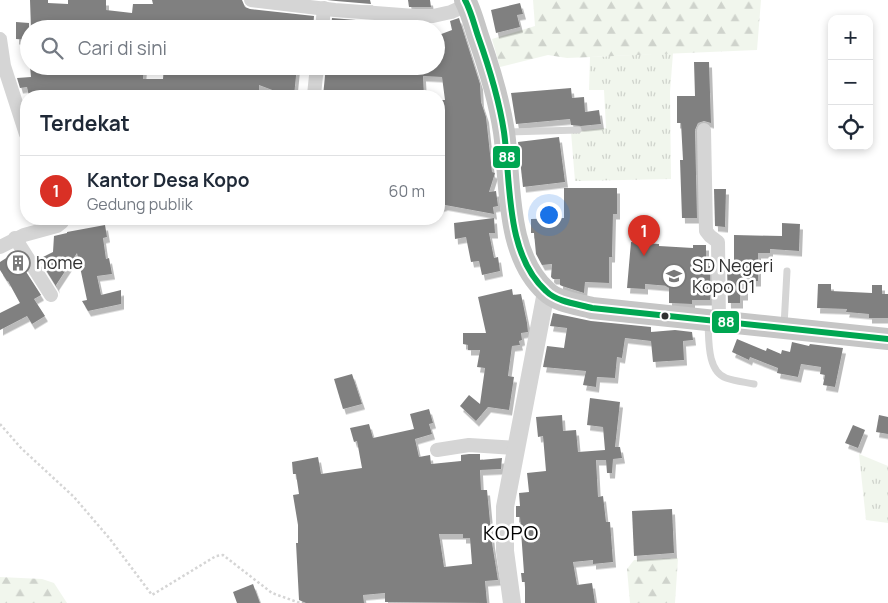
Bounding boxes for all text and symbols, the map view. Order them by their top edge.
map controls [828,15,873,150]
button: + [828,15,873,60]
search box [20,20,445,75]
icon: search [38,34,66,62]
text: Cari di sini [78,35,167,61]
button: − [828,60,873,105]
button: locate [828,105,873,150]
text: Terdekat [40,109,130,137]
line badge: 88 [492,145,521,169]
text: 88 [498,147,516,166]
text: Kantor Desa Kopo [87,167,249,193]
text: 1 [52,180,60,202]
text: 60 m [389,180,425,202]
text: Gedung publik [87,193,193,215]
your location [536,202,562,228]
pin: 1 [628,215,660,256]
building icon: home [5,250,31,276]
place label: home [36,250,83,274]
place label: SD Negeri Kopo 01 [692,253,774,298]
school or university icon: SD Negeri Kopo 01 [661,263,687,289]
line badge: 88 [711,310,740,334]
unlabelled marker [660,311,670,321]
text: 88 [717,312,735,331]
district label: KOPO [483,519,539,546]

